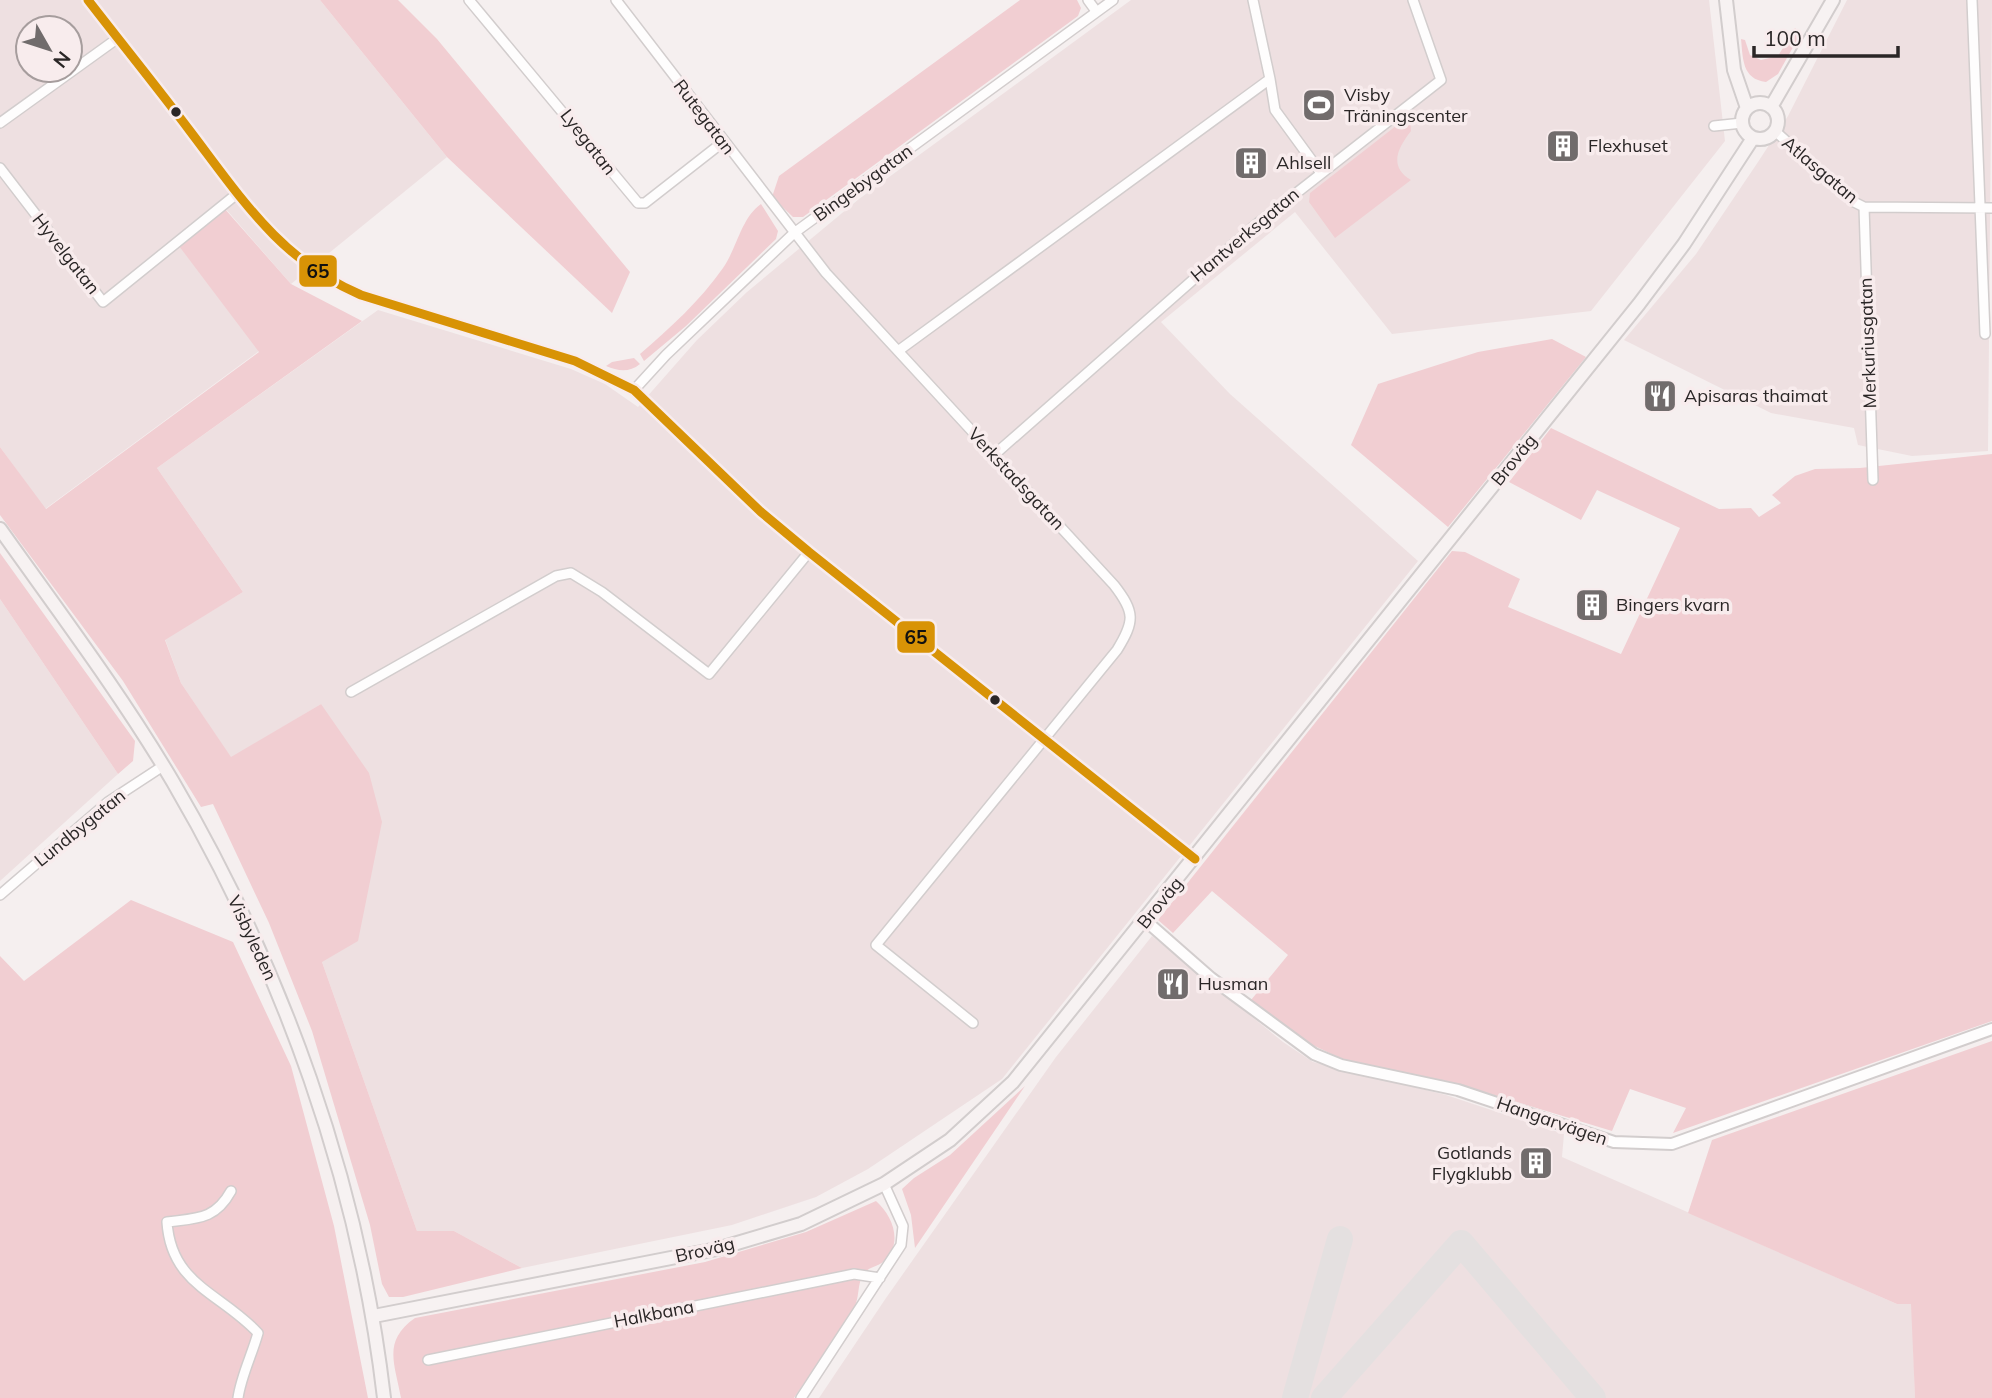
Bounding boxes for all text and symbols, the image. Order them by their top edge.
north arrow [14,14,84,84]
scale bar [1754,14,1898,58]
text: 100 m [1764,25,1826,51]
text: N [48,47,76,73]
street label: Rutegatan [669,75,740,159]
place label: Visby Träningscenter [1344,83,1468,127]
sports icon: Visby Träningscenter [1300,86,1338,124]
street label: Lyegatan [555,104,621,179]
unlabelled marker [169,105,183,119]
building icon: Flexhuset [1544,127,1582,165]
street label: Atlasgatan [1777,131,1863,208]
place label: Flexhuset [1588,134,1668,157]
street label: Bingebygatan [809,139,917,226]
building icon: Ahlsell [1232,144,1270,182]
place label: Ahlsell [1276,151,1331,174]
street label: Hantverksgatan [1186,183,1304,287]
street label: Hyvelgatan [28,209,105,299]
line badge: 65 [298,254,338,288]
text: 65 [307,259,329,283]
street label: Merkuriusgatan [1854,277,1881,409]
restaurant icon: Apisaras thaimat [1641,377,1679,415]
place label: Apisaras thaimat [1684,384,1828,407]
street label: Verkstadsgatan [963,423,1070,535]
street label: Broväg [1486,429,1541,490]
building icon: Bingers kvarn [1573,586,1611,624]
place label: Bingers kvarn [1616,593,1730,616]
line badge: 65 [896,620,936,654]
text: 65 [905,625,927,649]
unlabelled marker [988,693,1002,707]
street label: Lundbygatan [29,784,130,871]
street label: Broväg [1132,872,1187,933]
street label: Visbyleden [223,892,282,984]
restaurant icon: Husman [1154,965,1192,1003]
place label: Husman [1198,972,1268,995]
street label: Hangarvägen [1494,1091,1610,1150]
place label: Gotlands Flygklubb [1432,1141,1512,1185]
building icon: Gotlands Flygklubb [1517,1144,1555,1182]
street label: Broväg [673,1232,737,1267]
street label: Halkbana [612,1294,696,1333]

